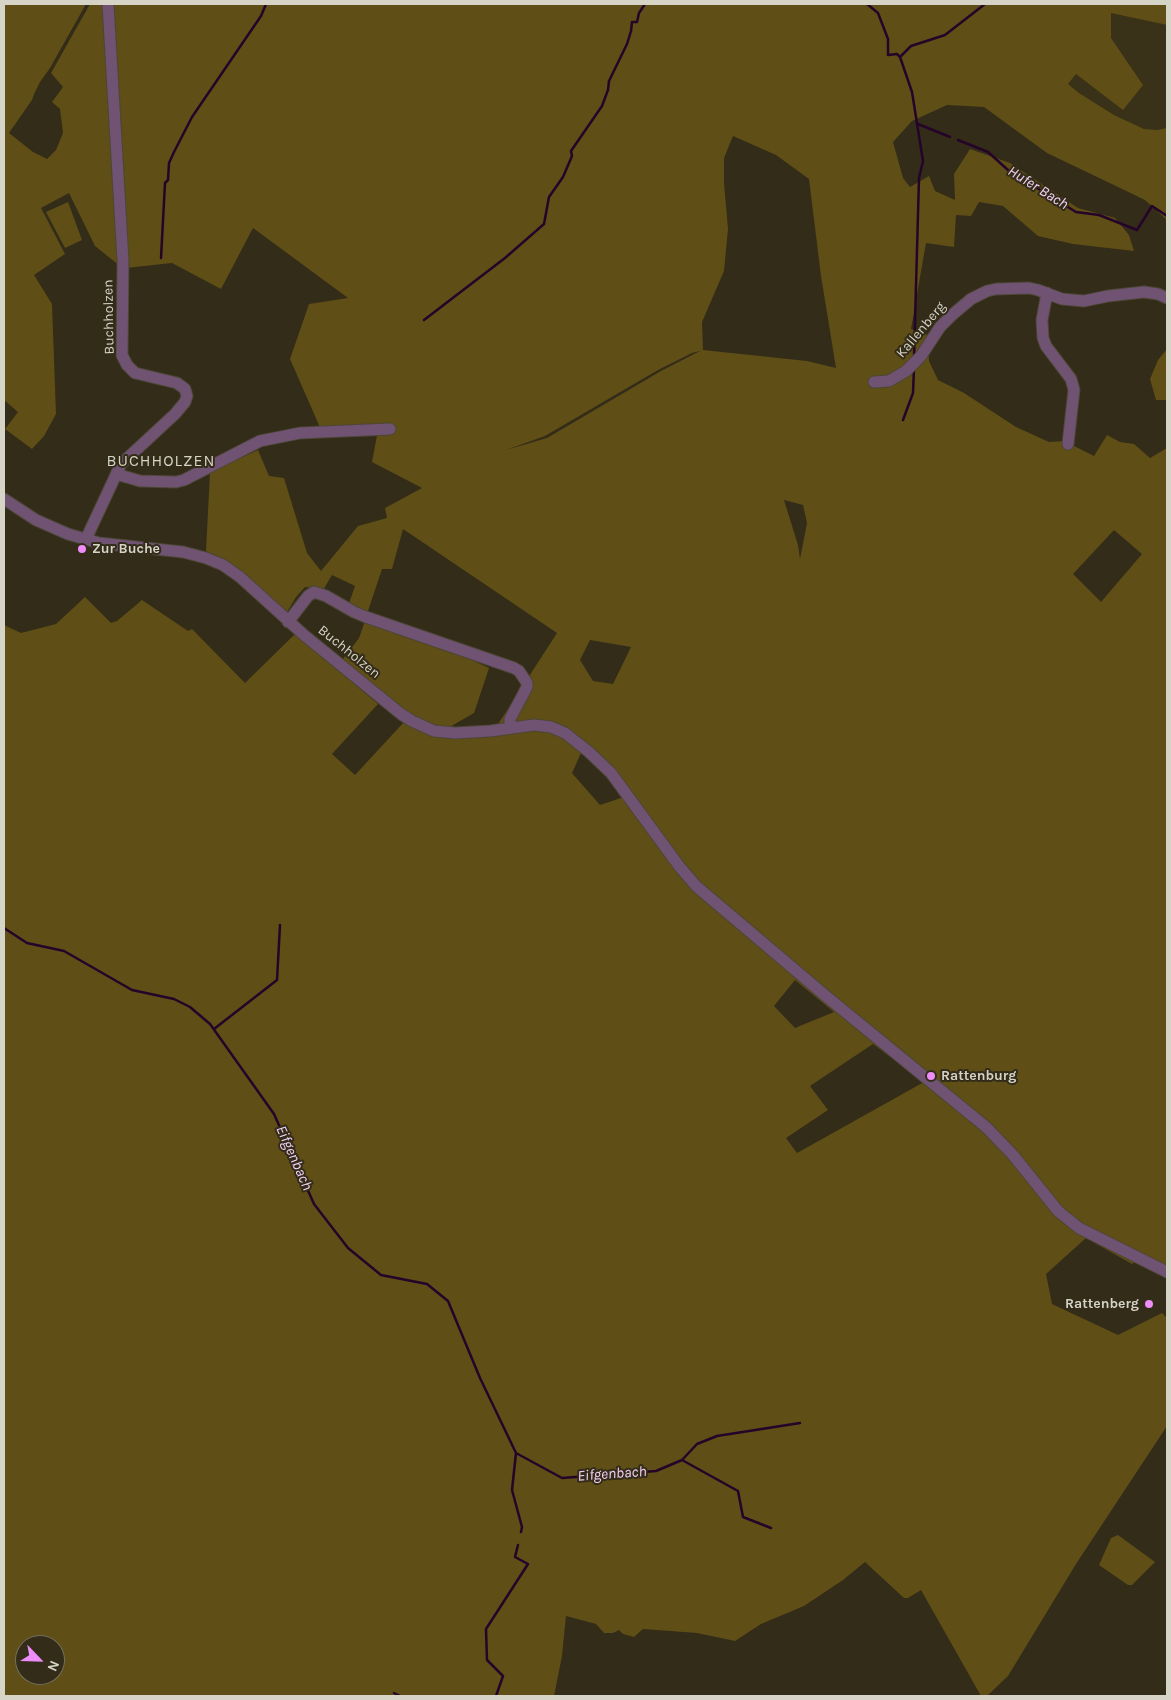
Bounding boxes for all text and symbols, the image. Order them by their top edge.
water label: Hufer Bach [1004,162,1072,214]
street label: Buchholzen [100,279,118,355]
street label: Kallenberg [893,299,949,361]
district label: BUCHHOLZEN [105,451,217,471]
place label: Zur Buche [92,541,160,557]
marker: Zur Buche [76,543,88,555]
street label: Buchholzen [315,622,383,682]
place label: Rattenburg [941,1068,1016,1084]
marker: Rattenburg [925,1070,937,1082]
water label: Eifgenbach [272,1123,316,1193]
place label: Rattenberg [1065,1296,1139,1312]
marker: Rattenberg [1143,1298,1155,1310]
water label: Eifgenbach [577,1463,647,1485]
north arrow [15,1635,65,1685]
text: N [43,1658,63,1674]

